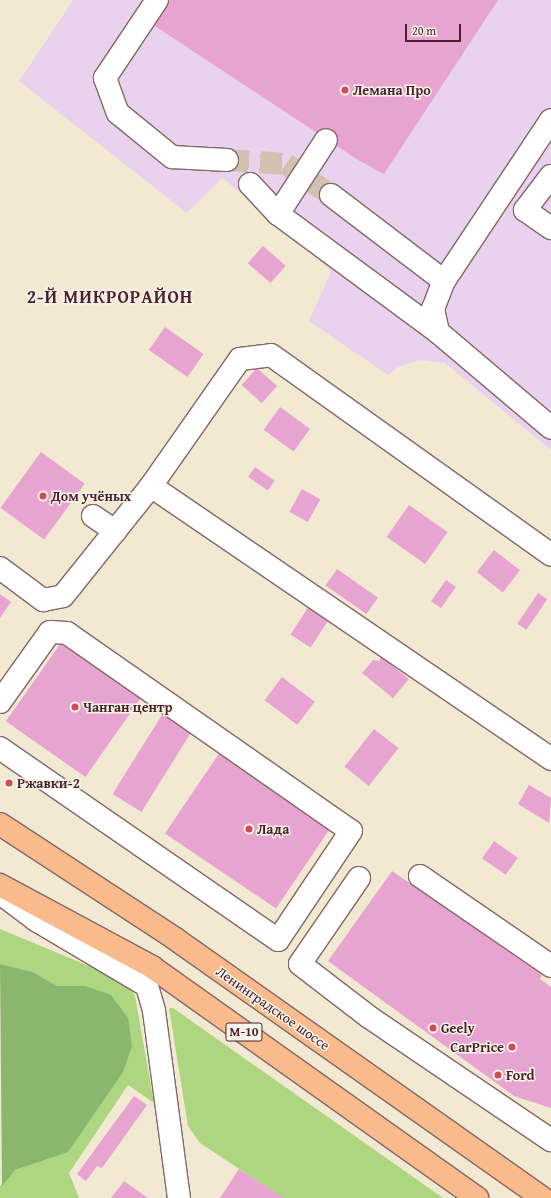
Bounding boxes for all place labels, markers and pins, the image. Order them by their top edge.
place label: Лемана Про [353,82,431,98]
marker: Лемана Про [340,85,350,95]
place label: Дом учёных [51,488,131,504]
marker: Дом учёных [38,491,48,501]
place label: Чанган центр [83,699,173,715]
marker: Чанган центр [70,702,80,712]
place label: Ржавки-2 [17,775,80,791]
marker: Ржавки-2 [4,778,14,788]
place label: Лада [257,821,289,837]
marker: Лада [244,824,254,834]
place label: Geely [441,1020,475,1036]
marker: Geely [428,1023,438,1033]
place label: CarPrice [450,1039,504,1055]
marker: CarPrice [507,1042,517,1052]
place label: Ford [506,1067,534,1083]
marker: Ford [493,1070,503,1080]

